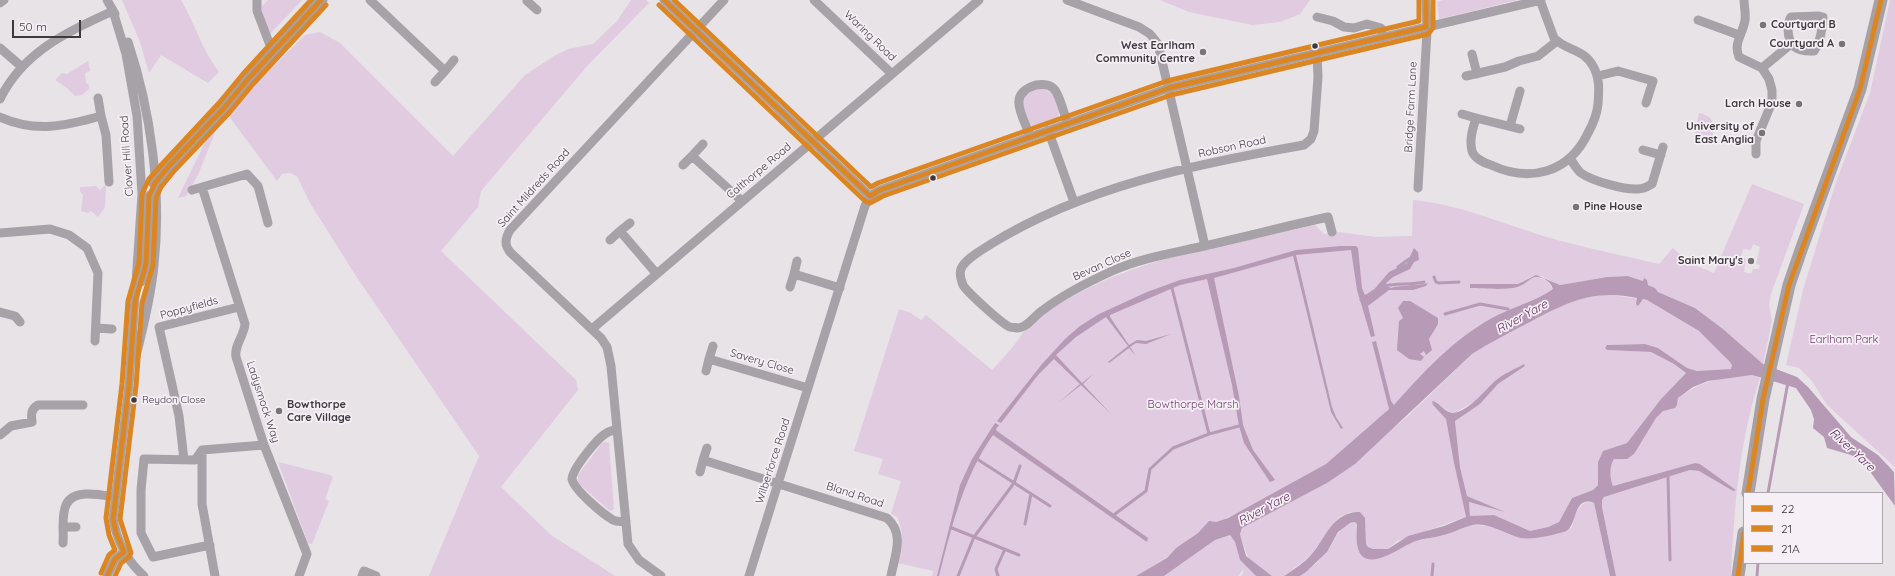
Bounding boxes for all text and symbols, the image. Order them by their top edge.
street label: Waring Road [841,8,899,64]
scale bar [14,12,83,38]
place label: Courtyard B [1771,18,1836,32]
text: 50 m [19,19,47,34]
marker: Courtyard B [1758,20,1768,30]
place label: Courtyard A [1770,37,1834,51]
place label: West Earlham Community Centre [1096,39,1195,65]
marker: Courtyard A [1837,39,1847,49]
unlabelled marker [1310,41,1320,51]
marker: West Earlham Community Centre [1198,47,1208,57]
street label: Bridge Farm Lane [1402,61,1420,153]
place label: Larch House [1725,97,1791,111]
marker: Larch House [1794,99,1804,109]
street label: Clover Hill Road [118,115,136,197]
place label: University of East Anglia [1686,120,1754,146]
marker: University of East Anglia [1757,128,1767,138]
street label: Robson Road [1197,133,1267,161]
street label: Calthorpe Road [724,140,794,202]
street label: Saint Mildreds Road [495,146,573,230]
unlabelled marker [928,173,938,183]
place label: Pine House [1584,200,1642,214]
marker: Pine House [1571,202,1581,212]
street label: Bevan Close [1071,246,1133,284]
place label: Saint Mary's [1678,254,1743,268]
marker: Saint Mary's [1746,256,1756,266]
street label: Poppyfields [159,294,219,322]
water label: River Yare [1494,297,1550,337]
park label: Earlham Park [1810,333,1878,347]
street label: Savery Close [729,347,795,377]
street label: Ladysmock Way [244,359,282,445]
place label: Reydon Close [142,394,206,406]
marker: Reydon Close [129,395,139,405]
place label: Bowthorpe Care Village [287,398,351,424]
park label: Bowthorpe Marsh [1148,398,1238,412]
marker: Bowthorpe Care Village [274,406,284,416]
street label: Wilberforce Road [753,417,793,505]
water label: River Yare [1827,426,1877,474]
street label: Bland Road [825,480,885,510]
water label: River Yare [1236,489,1292,529]
legend [1743,492,1883,564]
text: 22 [1781,501,1794,516]
text: 21 [1781,521,1792,536]
text: 21A [1781,541,1800,556]

